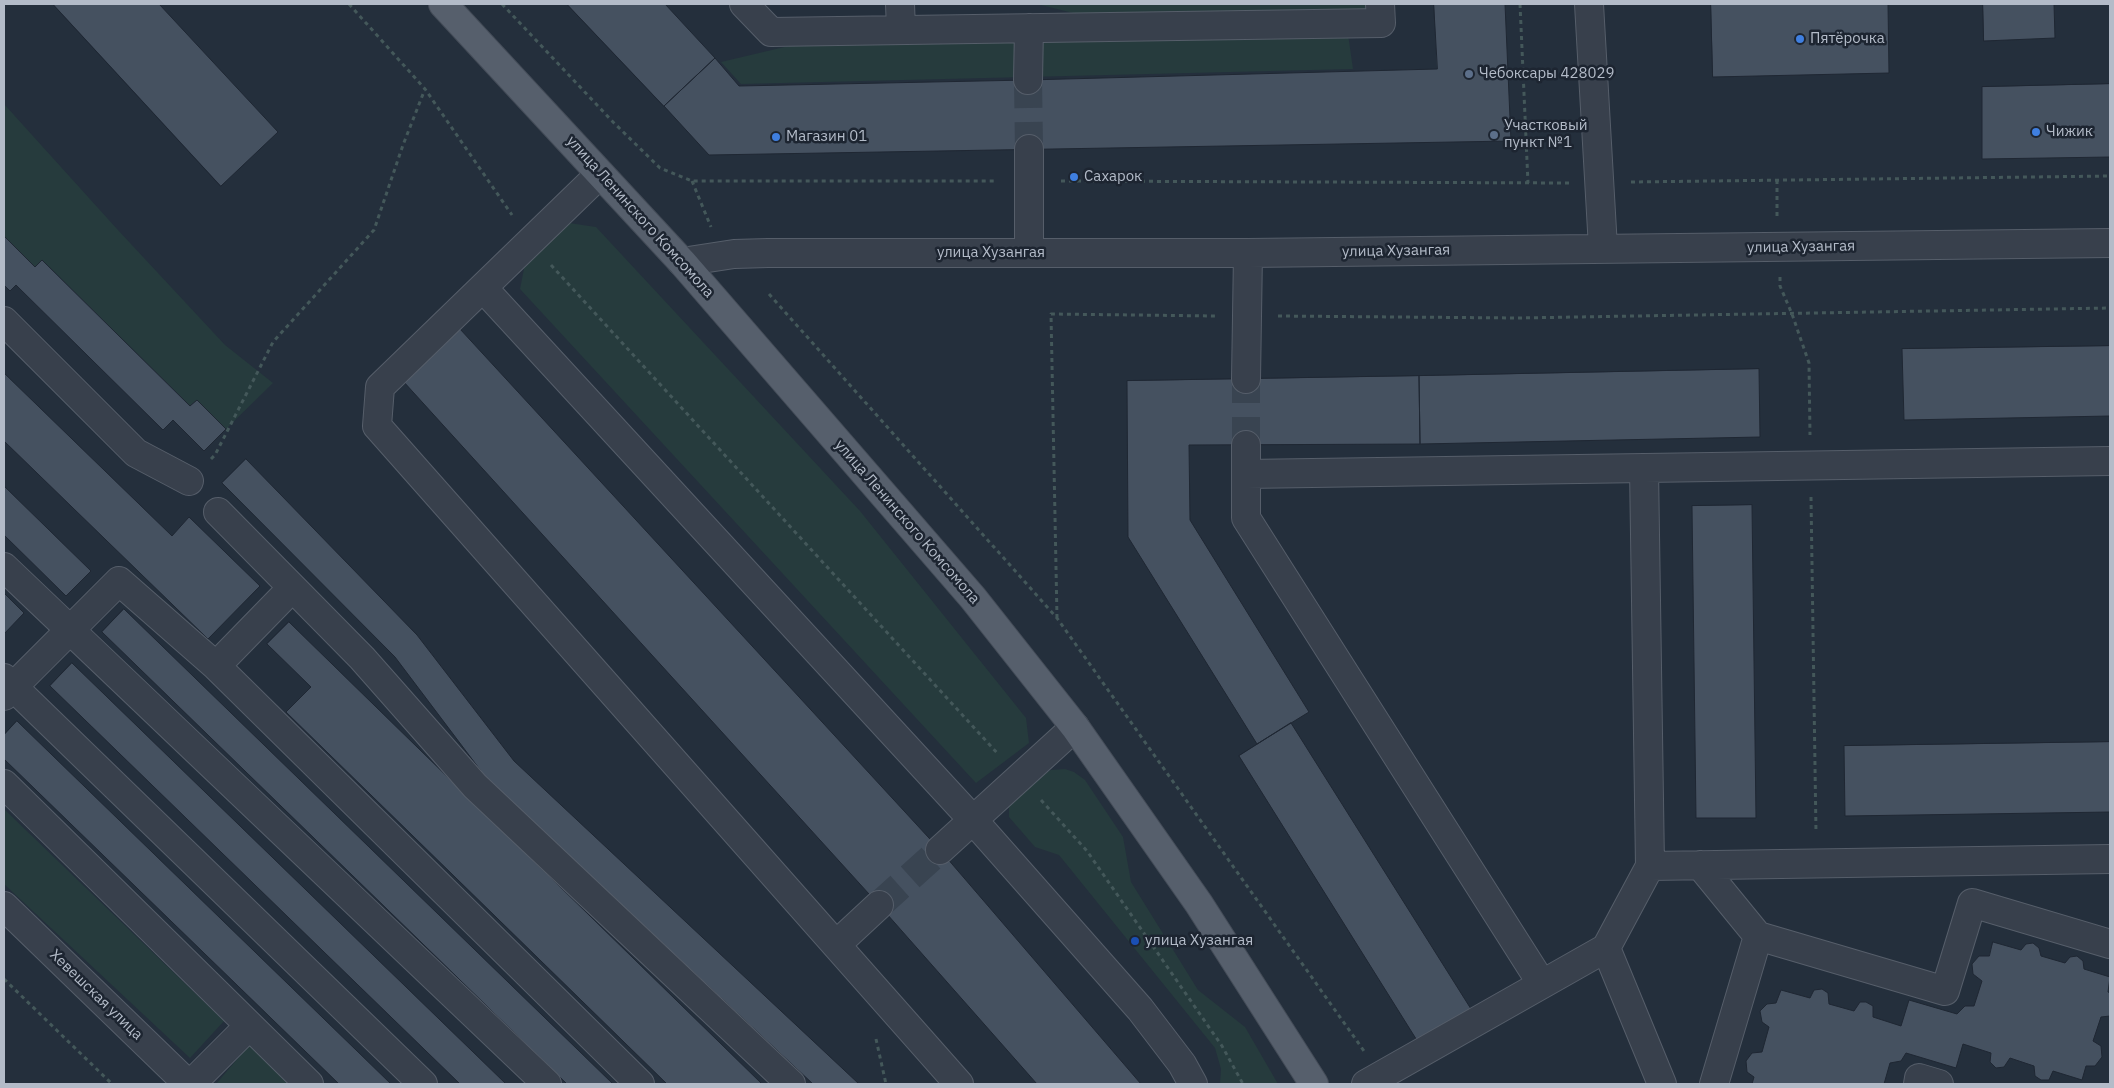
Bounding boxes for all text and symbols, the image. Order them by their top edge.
place label: Пятёрочка [1810,30,1885,48]
marker: Пятёрочка [1794,33,1806,45]
place label: Чебоксары 428029 [1479,65,1615,83]
marker: Чебоксары 428029 [1463,68,1475,80]
place label: Участковый пункт №1 [1504,117,1588,152]
place label: Чижик [2046,123,2093,141]
marker: Чижик [2030,126,2042,138]
place label: Магазин 01 [786,128,867,146]
marker: Участковый пункт №1 [1488,129,1500,141]
marker: Магазин 01 [770,131,782,143]
street label: улица Ленинского Комсомола [562,132,718,302]
place label: Сахарок [1084,168,1142,186]
marker: Сахарок [1068,171,1080,183]
street label: улица Хузангая [1747,237,1855,257]
street label: улица Хузангая [1342,241,1450,261]
street label: улица Хузангая [937,244,1045,262]
street label: улица Ленинского Комсомола [831,436,983,608]
place label: улица Хузангая [1145,932,1253,950]
marker: улица Хузангая [1129,935,1141,947]
street label: Хевешская улица [46,946,146,1044]

